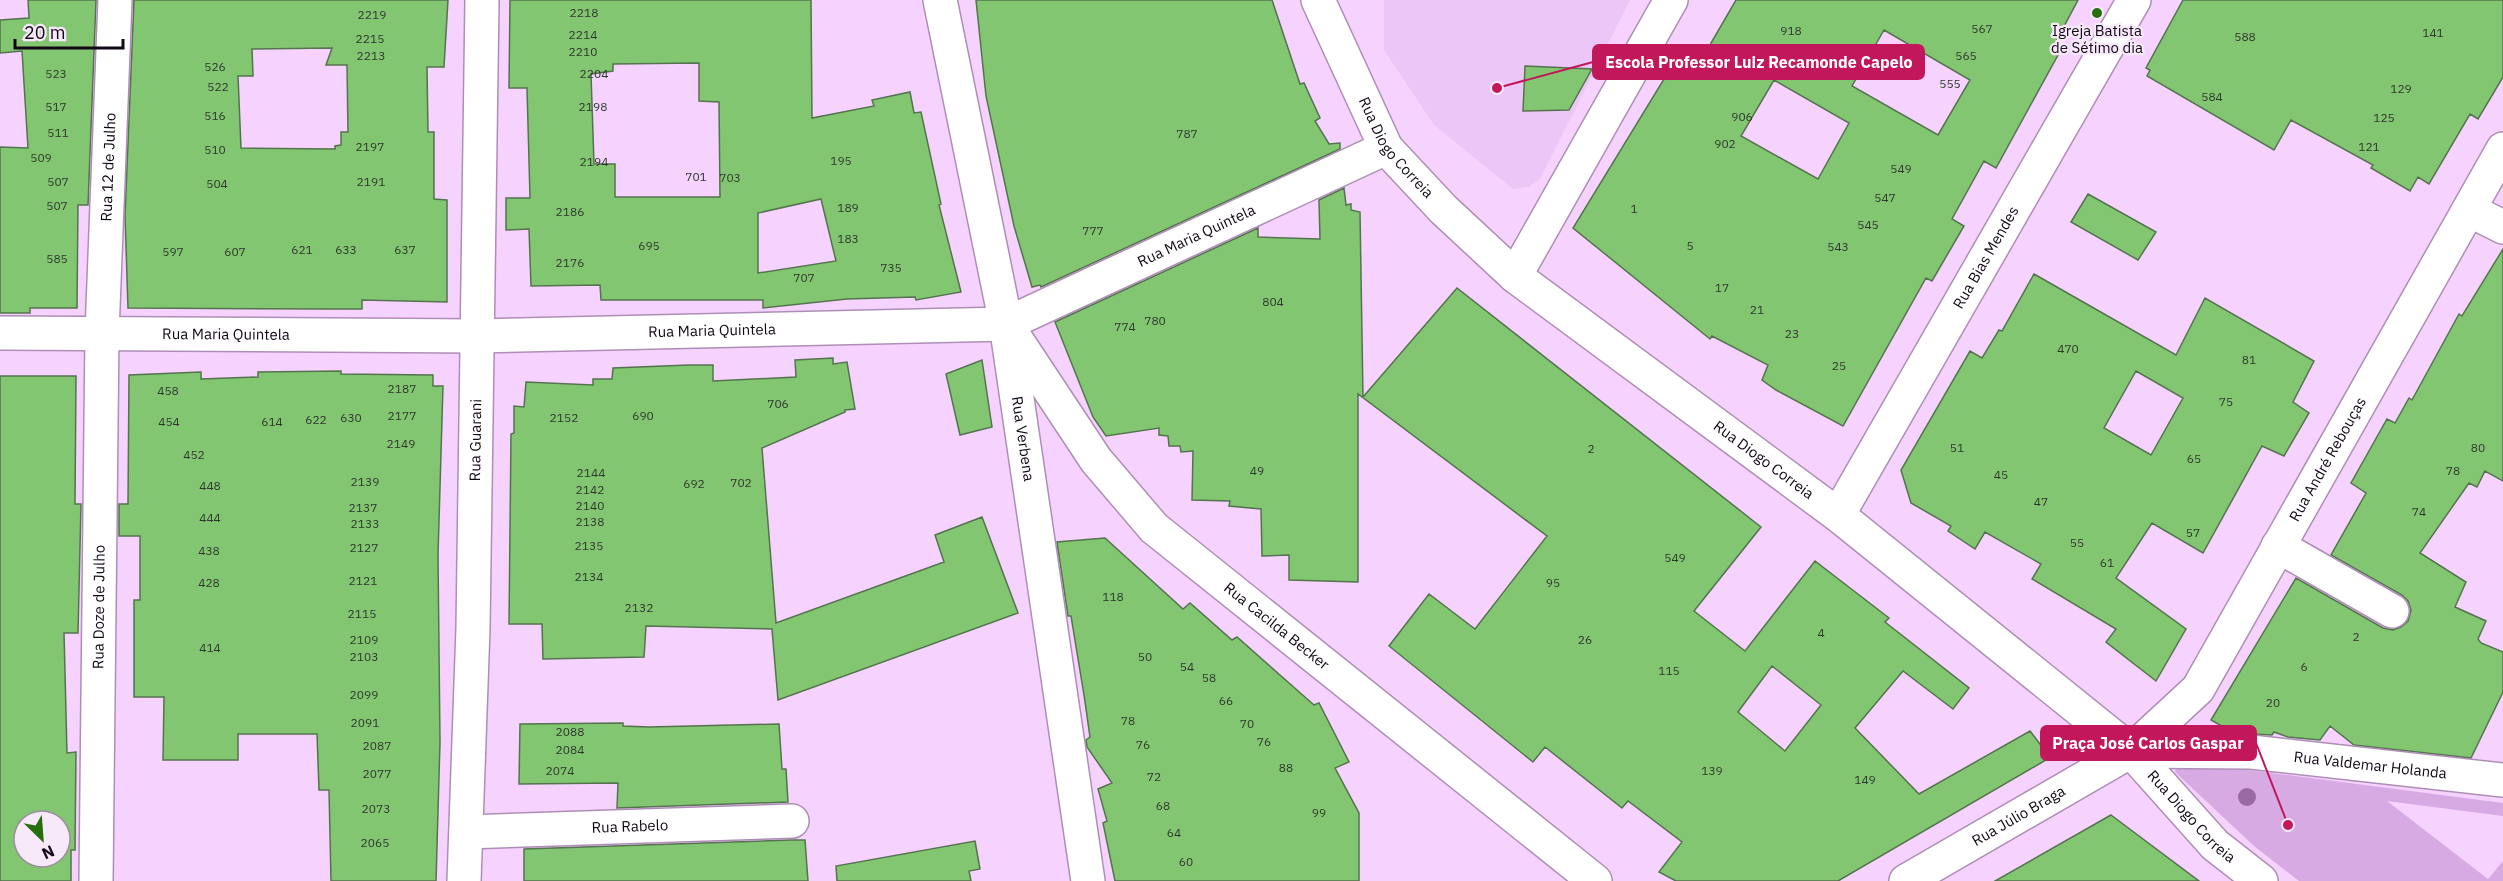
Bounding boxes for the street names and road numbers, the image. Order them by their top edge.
street label: Rua Diogo Correia [1355,94,1438,202]
street label: Rua 12 de Julho [96,112,120,222]
street label: Rua Maria Quintela [1134,200,1258,271]
street label: Rua Bias Mendes [1949,203,2023,312]
street label: Rua Maria Quintela [648,319,776,341]
street label: Rua Maria Quintela [162,324,290,344]
street label: Rua André Rebouças [2285,393,2370,525]
street label: Rua Verbena [1008,395,1039,482]
street label: Rua Guarani [465,399,485,482]
street label: Rua Diogo Correia [1710,416,1818,503]
street label: Rua Doze de Julho [88,545,109,669]
street label: Rua Cacilda Becker [1220,578,1334,674]
street label: Rua Valdemar Holanda [2293,747,2448,783]
street label: Rua Diogo Correia [2144,766,2240,867]
street label: Rua Júlio Braga [1968,781,2068,850]
street label: Rua Rabelo [591,815,669,837]

